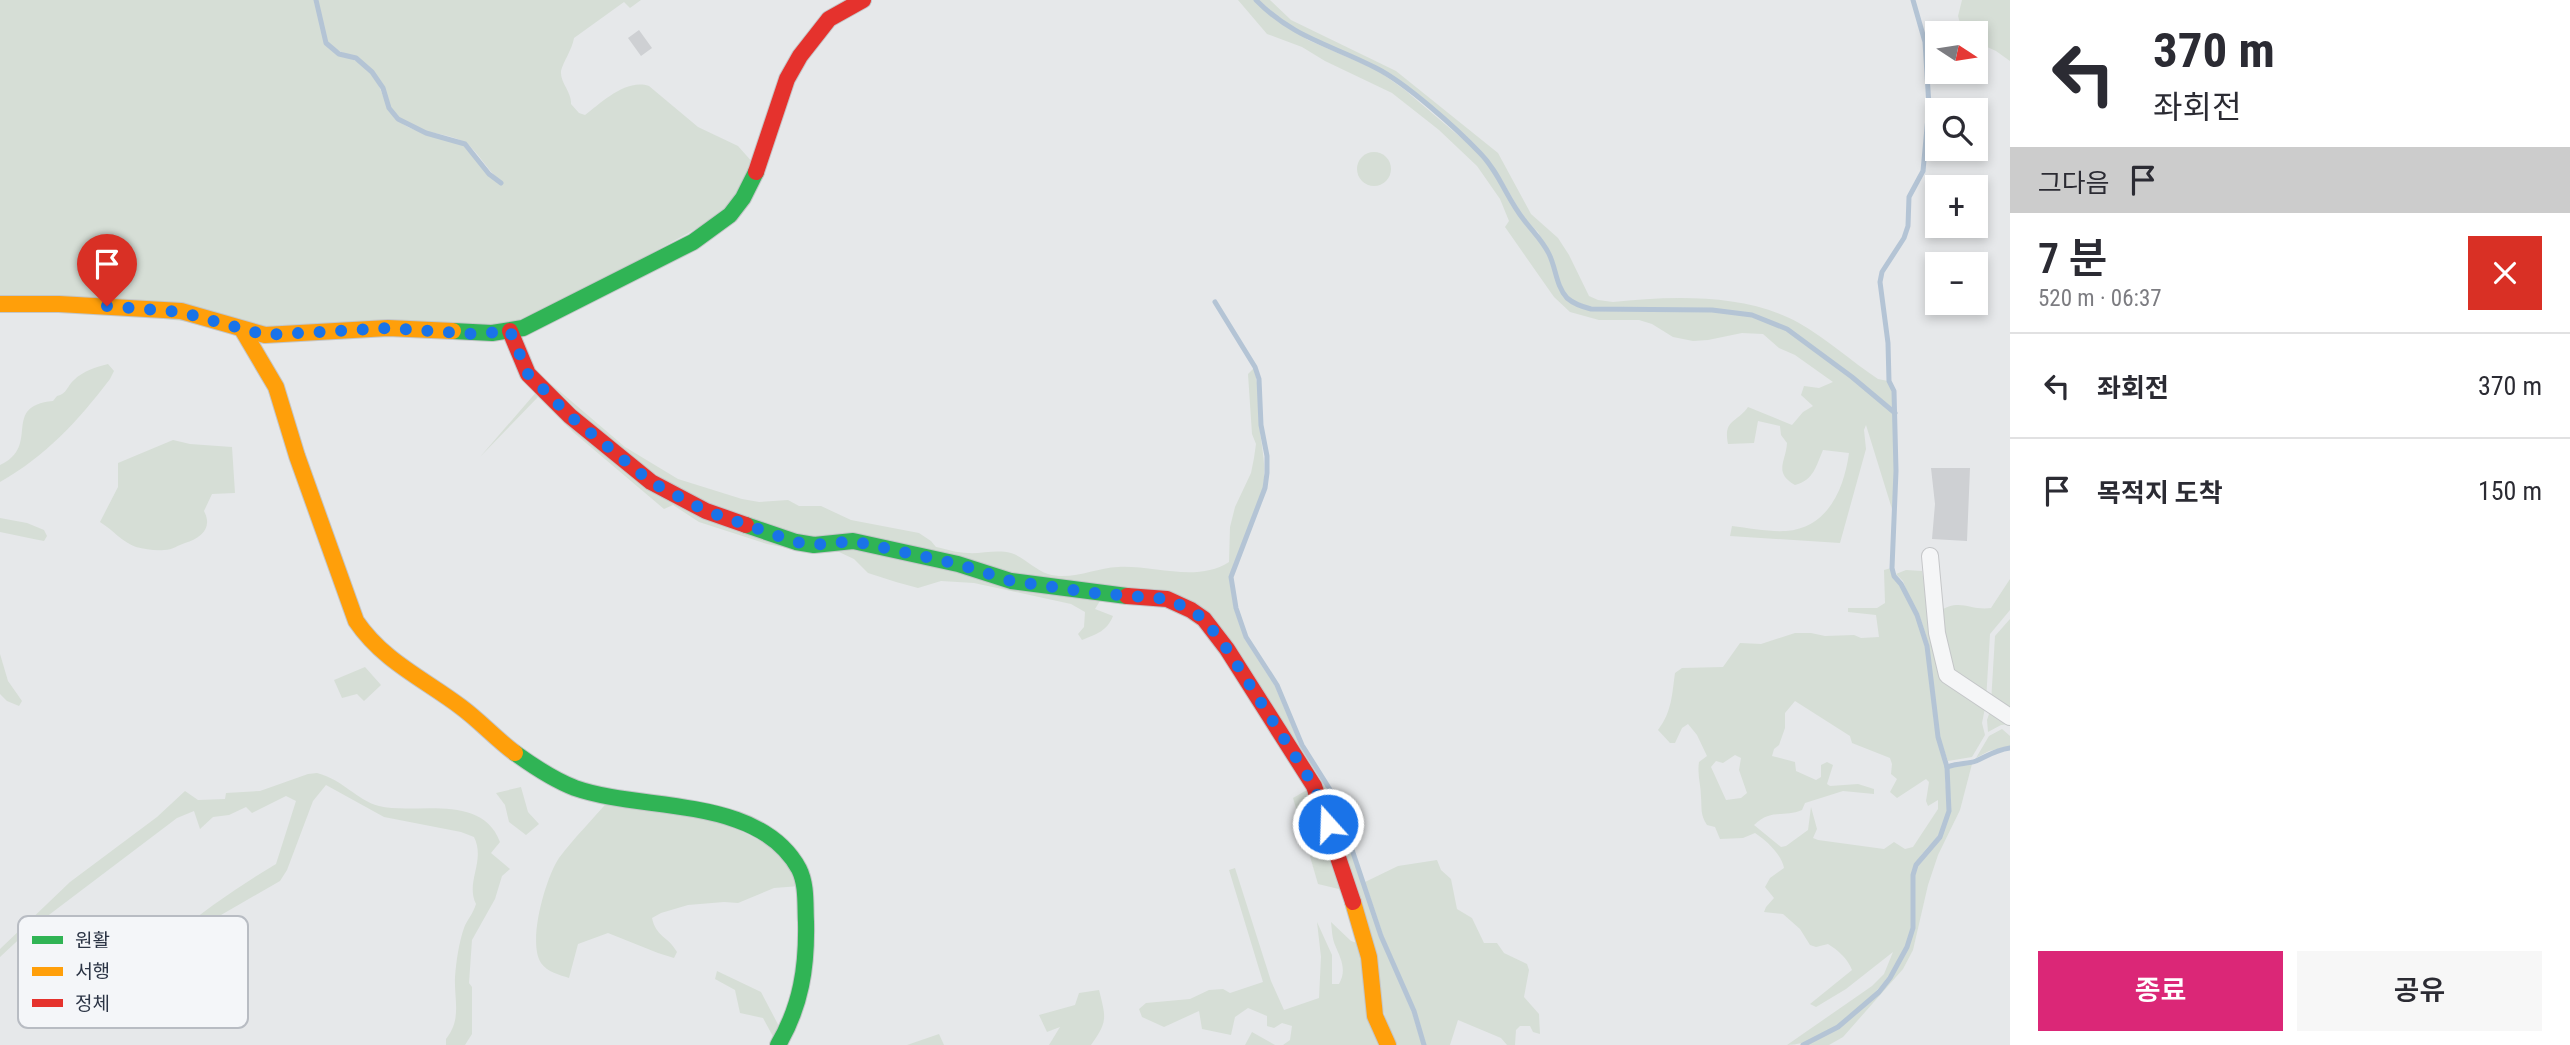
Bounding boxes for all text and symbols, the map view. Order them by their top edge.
north arrow [1925,21,1988,84]
map controls [1925,21,1988,315]
text: 370 m [2153,22,2275,79]
icon: left [2038,28,2129,119]
text: 좌회전 [2153,88,2241,126]
button: search [1925,98,1988,161]
icon: arrive [2124,161,2162,199]
text: 그다음 [2038,168,2110,198]
button: + [1925,175,1988,238]
pin [77,234,137,306]
text: 7 분 [2038,234,2107,283]
button: close [2468,236,2542,310]
icon: arrive [88,245,126,283]
button: − [1925,252,1988,315]
text: 520 m · 06:37 [2038,285,2162,312]
icon: left [2038,367,2076,405]
text: 370 m [2478,371,2542,401]
text: 좌회전 [2097,373,2169,403]
icon: arrive [2038,472,2076,510]
text: 150 m [2478,476,2542,506]
text: 목적지 도착 [2097,478,2223,508]
position arrow [1291,787,1365,861]
legend [18,916,248,1028]
text: 원활 [75,929,110,952]
button: 종료 [2038,951,2283,1031]
button: 공유 [2297,951,2542,1031]
text: 서행 [75,960,110,983]
text: 정체 [75,992,110,1015]

